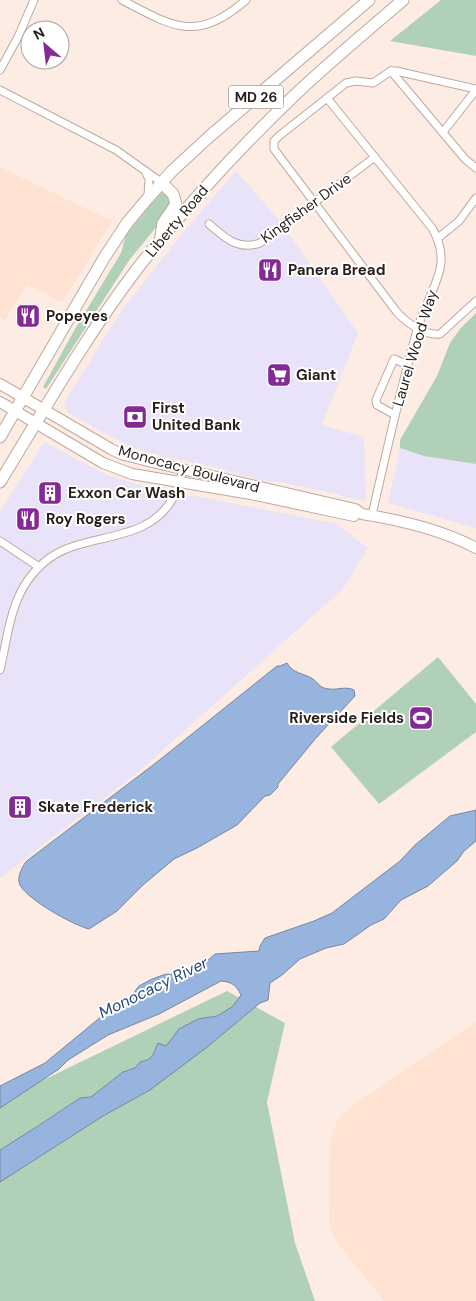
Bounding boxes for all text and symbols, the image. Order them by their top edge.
north arrow [20,20,70,70]
text: N [30,23,48,44]
road number: MD 26 [228,85,284,108]
street label: Kingfisher Drive [257,168,355,248]
street label: Liberty Road [141,181,213,261]
restaurant icon: Panera Bread [257,257,283,283]
place label: Panera Bread [288,260,385,280]
street label: Laurel Wood Way [388,287,442,409]
restaurant icon: Popeyes [15,303,41,329]
place label: Popeyes [46,306,108,326]
supermarket icon: Giant [266,362,292,388]
place label: Giant [296,365,336,385]
place label: First United Bank [152,398,241,435]
bank icon: First United Bank [122,404,148,430]
street label: Monocacy Boulevard [116,441,262,497]
building icon: Exxon Car Wash [37,480,63,506]
place label: Exxon Car Wash [68,483,185,503]
restaurant icon: Roy Rogers [15,506,41,532]
place label: Roy Rogers [46,509,126,529]
sports icon: Riverside Fields [408,705,434,731]
place label: Riverside Fields [289,708,404,728]
building icon: Skate Frederick [7,794,33,820]
place label: Skate Frederick [38,797,154,817]
water label: Monocacy River [95,951,212,1023]

